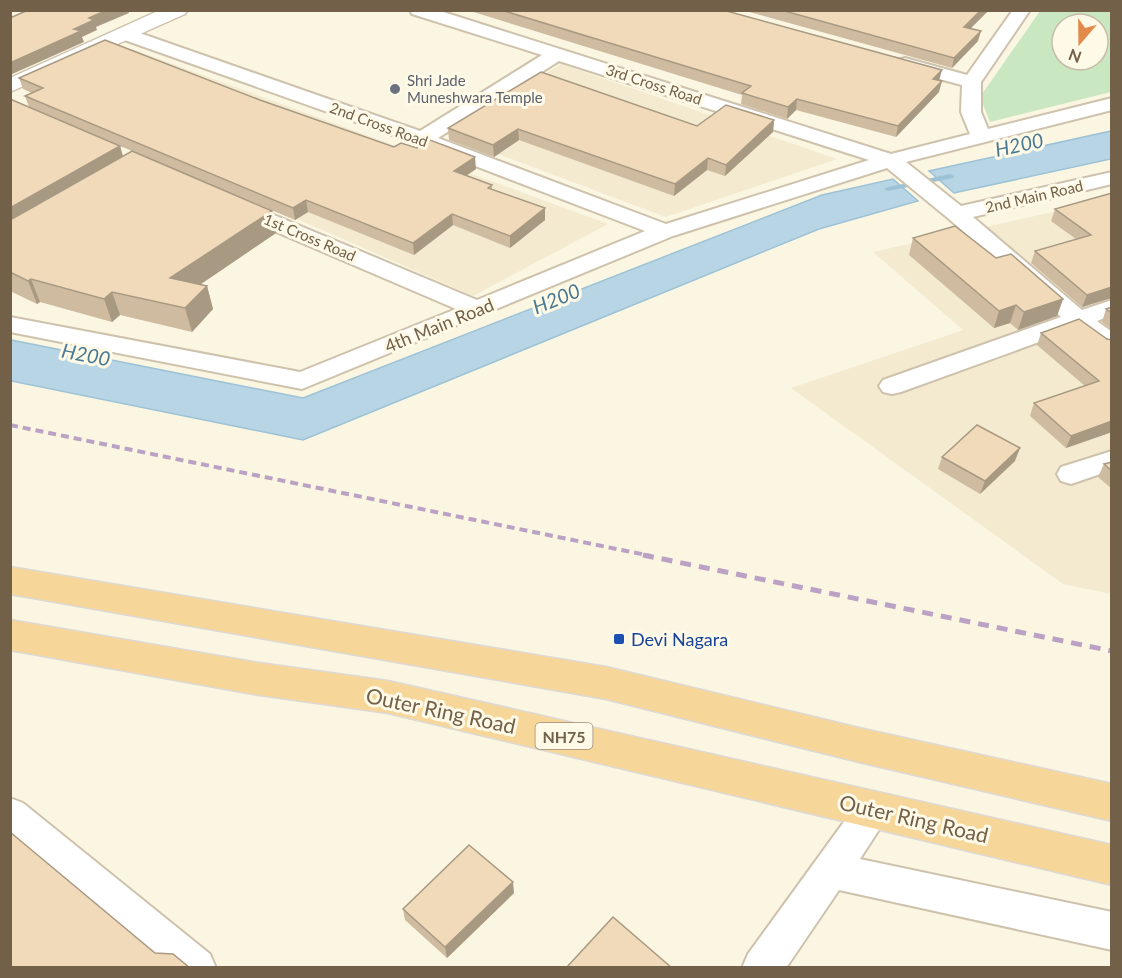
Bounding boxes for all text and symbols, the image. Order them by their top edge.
north arrow [1050,12,1110,72]
text: N [1066,46,1084,68]
street label: 3rd Cross Road [604,60,704,108]
place label: Shri Jade Muneshwara Temple [407,71,543,106]
marker: Shri Jade Muneshwara Temple [388,82,402,96]
street label: 2nd Cross Road [328,98,430,150]
water label: H200 [993,127,1045,161]
street label: 2nd Main Road [983,176,1085,216]
street label: 1st Cross Road [261,210,359,264]
water label: H200 [529,278,583,318]
street label: 4th Main Road [381,293,497,357]
water label: H200 [60,338,112,370]
place label: Devi Nagara [631,628,728,650]
marker: Devi Nagara [612,632,626,646]
street label: Outer Ring Road [364,682,518,738]
road number: NH75 [536,723,592,749]
street label: Outer Ring Road [837,789,991,847]

